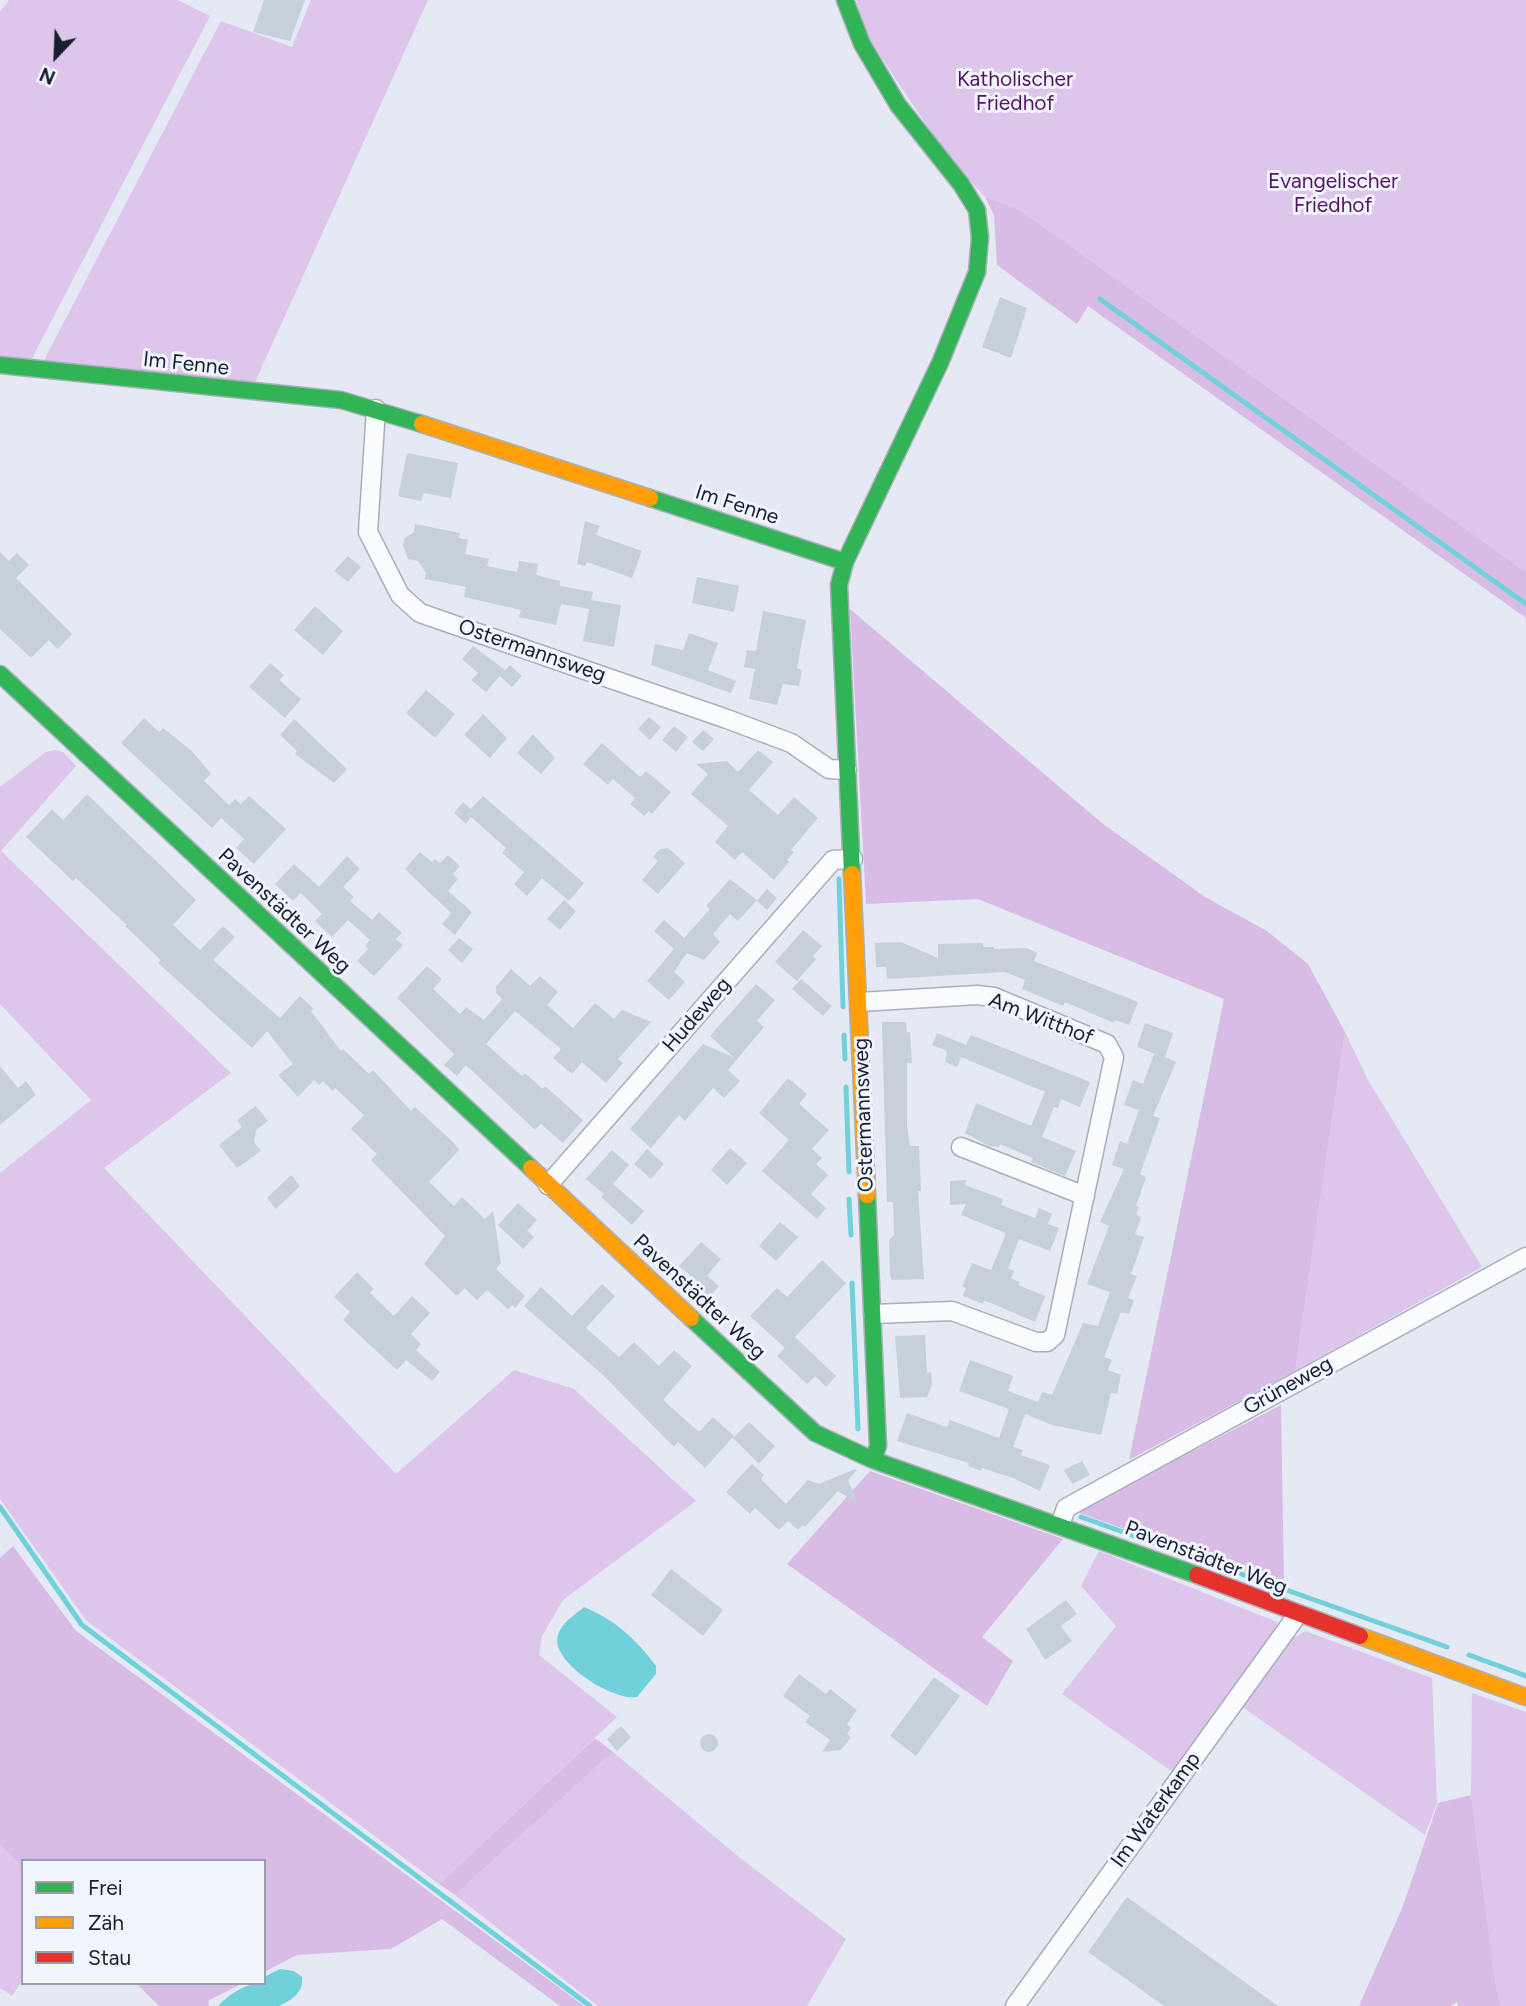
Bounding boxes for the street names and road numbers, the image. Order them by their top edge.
street label: Im Fenne [142,347,230,381]
street label: Im Fenne [692,480,782,530]
street label: Ostermannsweg [455,614,609,688]
street label: Pavenstädter Weg [213,843,355,979]
street label: Hudeweg [658,972,736,1058]
street label: Am Witthof [985,988,1097,1050]
street label: Ostermannsweg [849,1037,879,1193]
street label: Pavenstädter Weg [628,1229,770,1365]
street label: Grüneweg [1239,1351,1337,1421]
street label: Pavenstädter Weg [1121,1515,1291,1601]
street label: Im Waterkamp [1106,1748,1206,1872]

